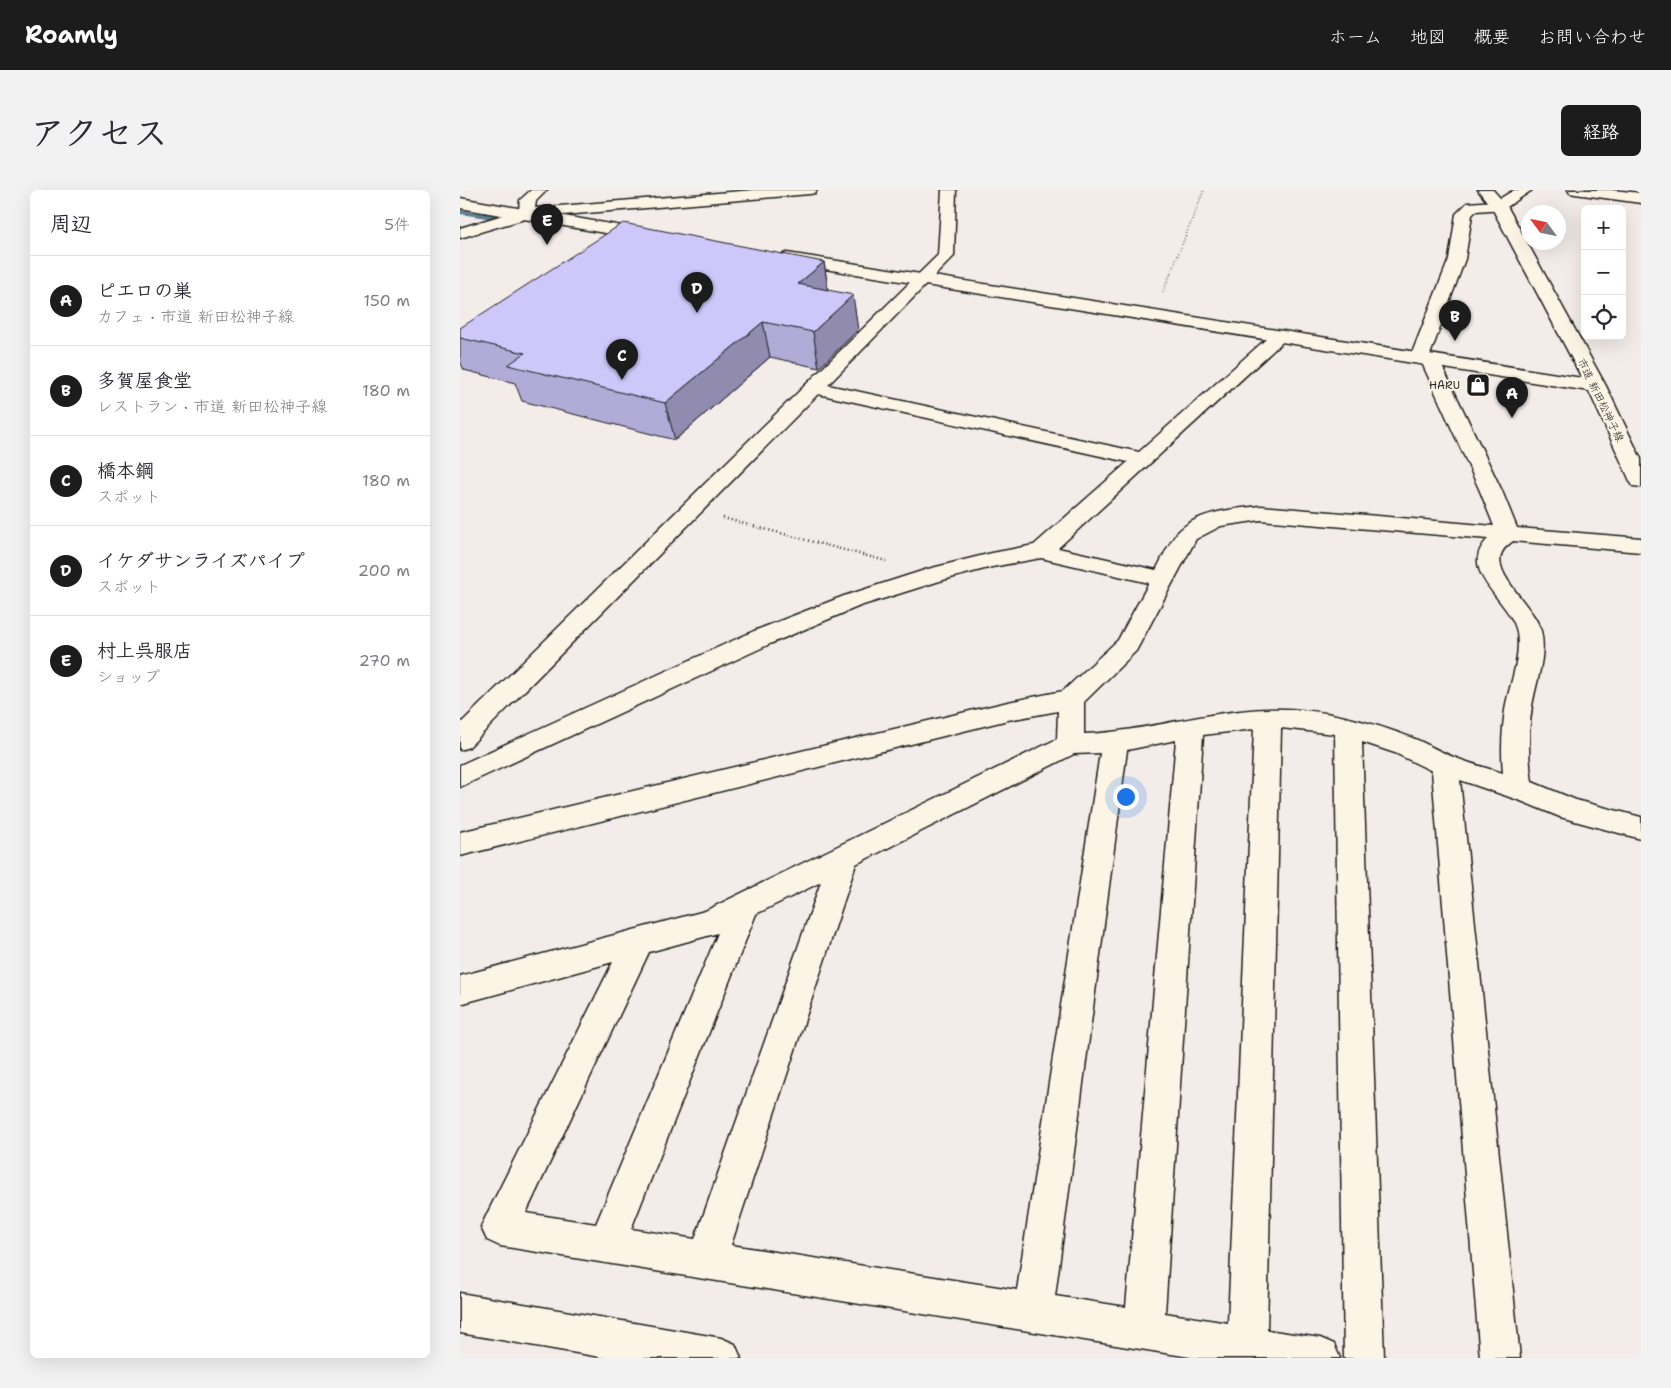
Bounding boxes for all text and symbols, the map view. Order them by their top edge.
text: Roamly [25,19,118,51]
text: ホーム [1329,25,1382,49]
text: 地図 [1410,25,1446,49]
text: 概要 [1474,25,1510,49]
text: お問い合わせ [1538,25,1646,49]
button: 経路 [1561,105,1641,156]
text: アクセス [30,109,168,156]
pin: E [531,204,563,245]
north arrow [1521,205,1566,250]
map controls [1581,205,1626,340]
button: + [1581,205,1626,250]
text: 周辺 [50,210,92,238]
text: 5件 [384,214,410,235]
button: − [1581,250,1626,295]
pin: D [681,272,713,313]
text: ピエロの巣 [97,278,192,303]
text: A [60,290,72,311]
text: 150 m [363,290,410,311]
button: locate [1581,295,1626,340]
pin: B [1439,300,1471,341]
text: カフェ · 市道 新田松神子線 [97,306,294,327]
pin: C [606,339,638,380]
street label: 市道 新田松神子線 [1574,356,1627,445]
text: 多賀屋食堂 [97,368,192,393]
shop icon: HARU [1465,372,1491,398]
pin: A [1496,377,1528,418]
place label: HARU [1429,378,1460,393]
text: B [61,380,71,401]
text: 180 m [362,380,410,401]
text: レストラン · 市道 新田松神子線 [97,396,327,417]
text: 橋本鋼 [97,458,154,483]
text: C [61,470,71,491]
text: 180 m [362,470,410,491]
text: スポット [97,486,161,507]
text: イケダサンライズパイプ [97,548,305,573]
text: D [60,560,72,581]
text: 200 m [358,560,410,581]
text: スポット [97,576,161,597]
text: 村上呉服店 [97,638,192,663]
text: E [61,650,71,671]
text: 270 m [359,650,410,671]
text: ショップ [97,666,160,687]
your location [1113,784,1139,810]

